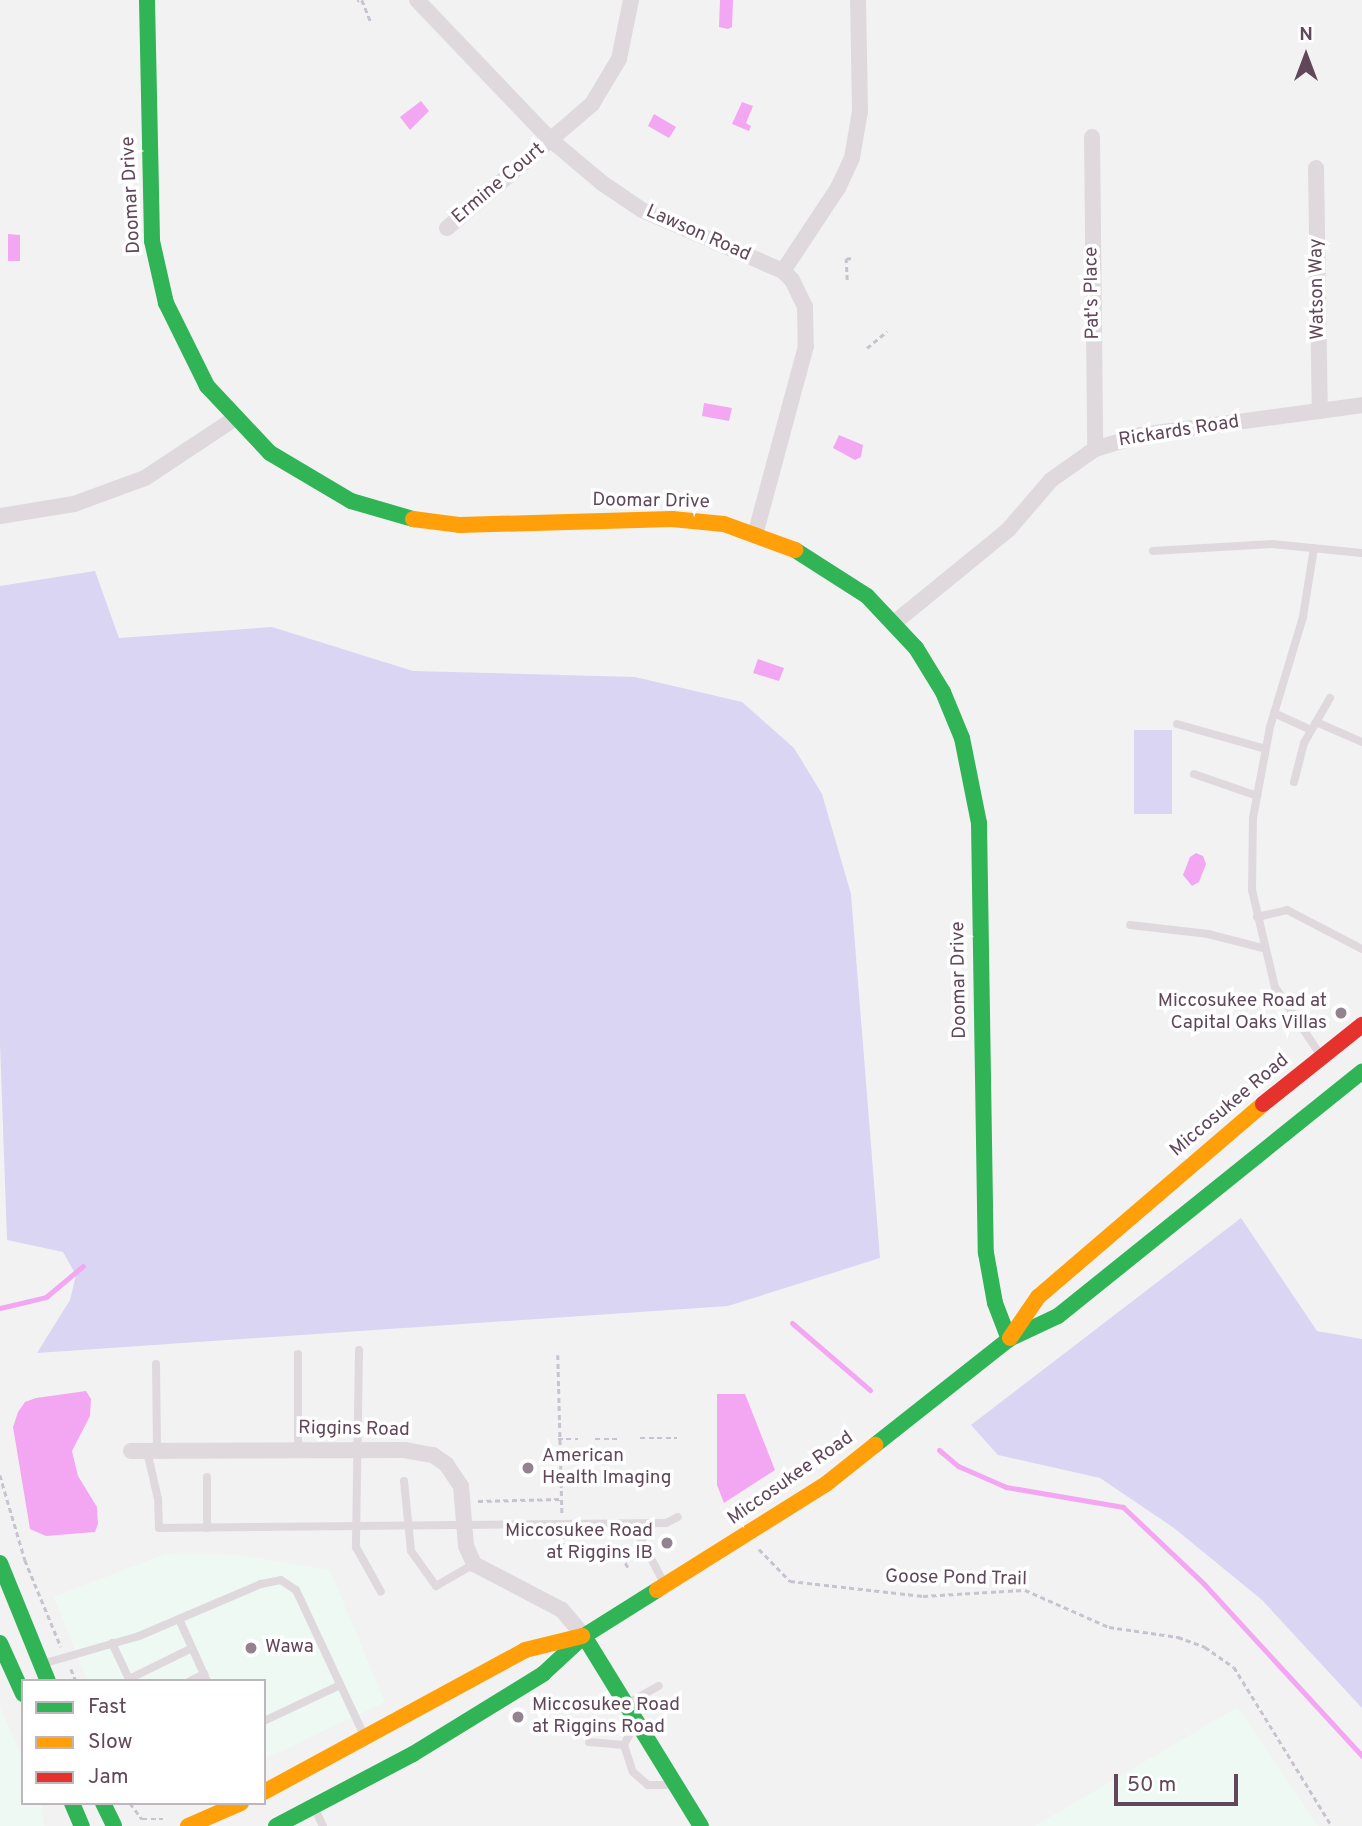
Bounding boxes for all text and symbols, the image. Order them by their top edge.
north arrow [1271,21,1341,91]
text: N [1299,23,1313,47]
street label: Doomar Drive [118,136,146,254]
street label: Ermine Court [448,139,550,229]
street label: Lawson Road [642,201,754,267]
street label: Watson Way [1306,238,1330,340]
street label: Pat's Place [1081,246,1105,340]
street label: Rickards Road [1117,411,1241,453]
street label: Doomar Drive [592,490,710,514]
street label: Doomar Drive [948,921,972,1039]
place label: Miccosukee Road at Capital Oaks Villas [1158,991,1327,1035]
marker: Miccosukee Road at Capital Oaks Villas [1333,1005,1349,1021]
street label: Miccosukee Road [1166,1050,1294,1162]
street label: Riggins Road [298,1418,410,1442]
street label: Miccosukee Road [724,1427,858,1531]
place label: American Health Imaging [542,1446,671,1490]
marker: American Health Imaging [520,1460,536,1476]
place label: Miccosukee Road at Riggins IB [505,1521,653,1565]
marker: Miccosukee Road at Riggins IB [659,1535,675,1551]
street label: Goose Pond Trail [884,1566,1028,1592]
place label: Wawa [265,1637,314,1659]
marker: Wawa [243,1640,259,1656]
legend [21,1679,266,1805]
text: Fast [88,1694,127,1721]
place label: Miccosukee Road at Riggins Road [532,1695,680,1739]
marker: Miccosukee Road at Riggins Road [510,1709,526,1725]
text: Slow [88,1729,133,1756]
scale bar [1117,1759,1241,1803]
text: Jam [88,1764,129,1791]
text: 50 m [1127,1772,1176,1799]

